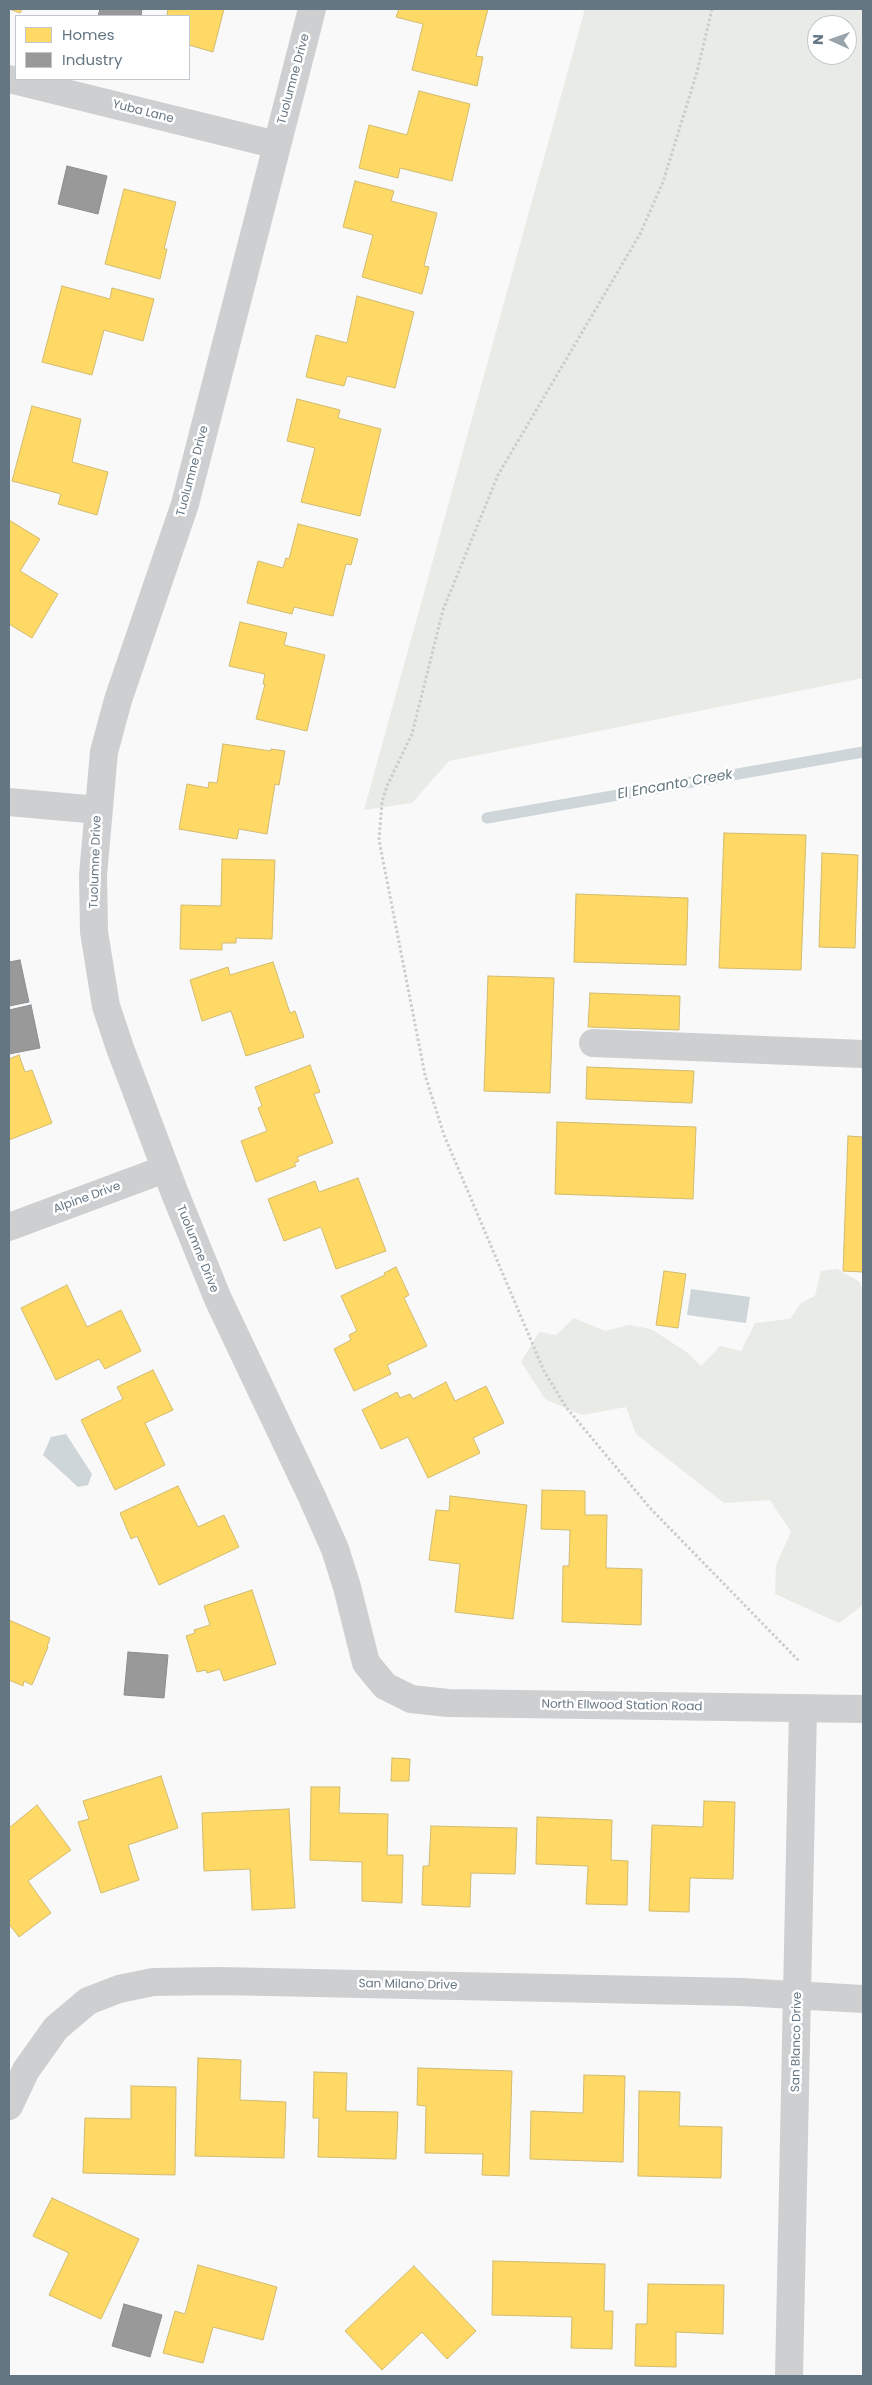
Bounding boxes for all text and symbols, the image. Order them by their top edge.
legend [15,15,190,80]
north arrow [807,15,857,65]
text: Homes [62,24,115,45]
street label: Tuolumne Drive [275,32,313,126]
text: N [808,34,828,45]
text: Industry [62,49,122,70]
street label: Yuba Lane [111,97,175,127]
street label: Tuolumne Drive [174,424,212,518]
water label: El Encanto Creek [616,767,734,803]
street label: Tuolumne Drive [87,815,105,909]
street label: Alpine Drive [51,1179,123,1217]
street label: Tuolumne Drive [173,1203,221,1295]
street label: North Ellwood Station Road [541,1697,703,1715]
street label: San Milano Drive [358,1977,458,1993]
street label: San Blanco Drive [789,1992,805,2092]

